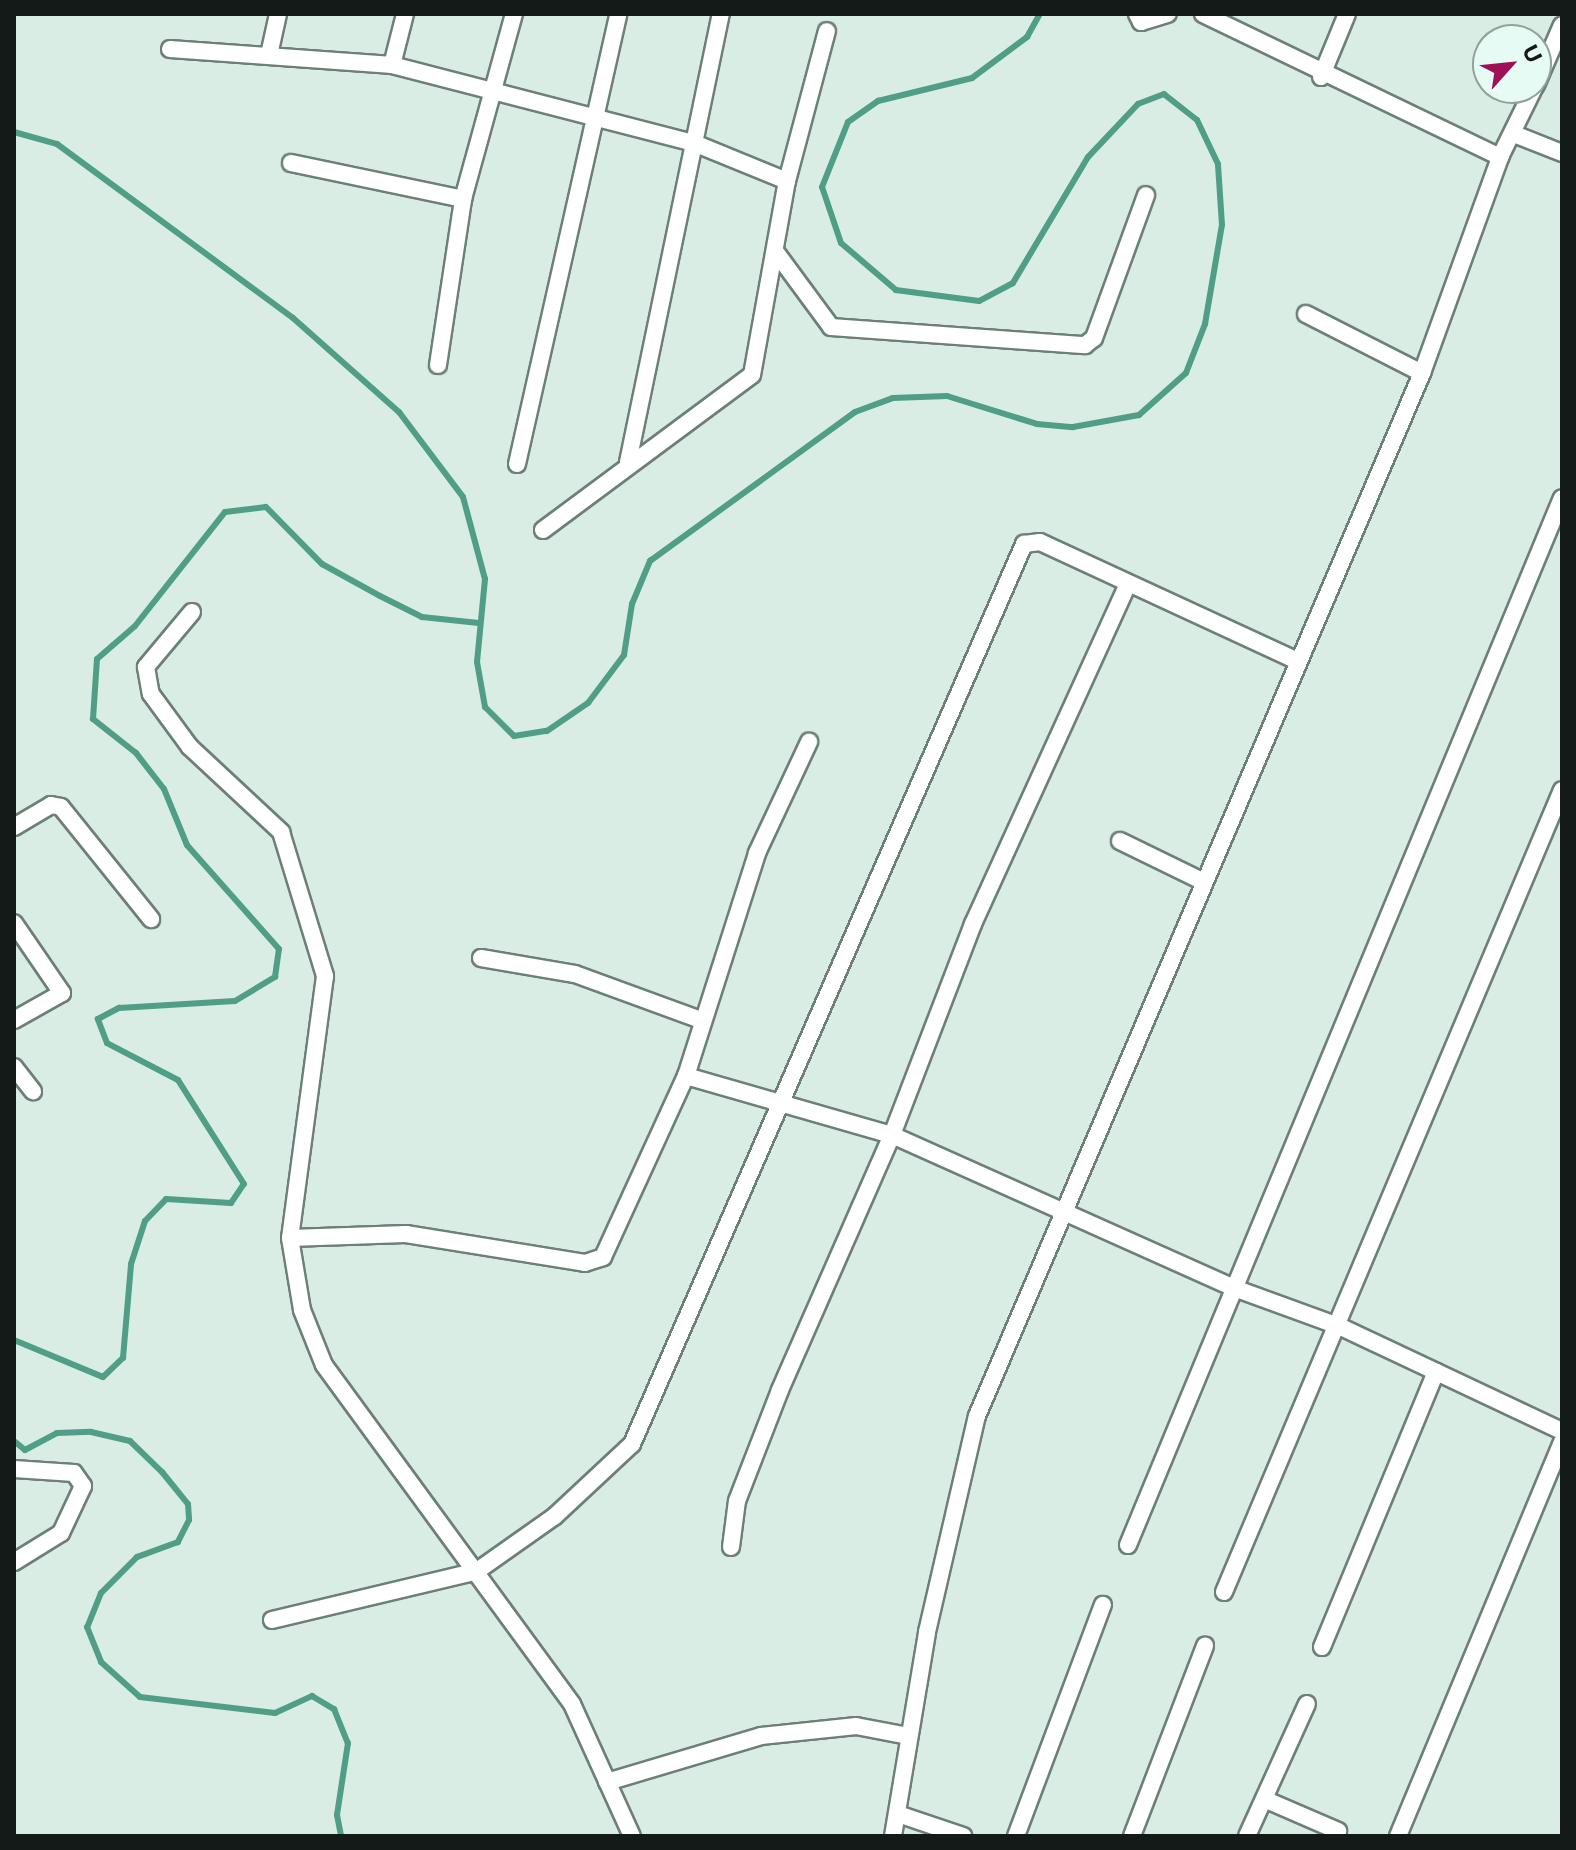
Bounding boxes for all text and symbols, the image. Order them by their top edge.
north arrow [1472,24,1552,104]
text: U [1516,40,1548,68]

